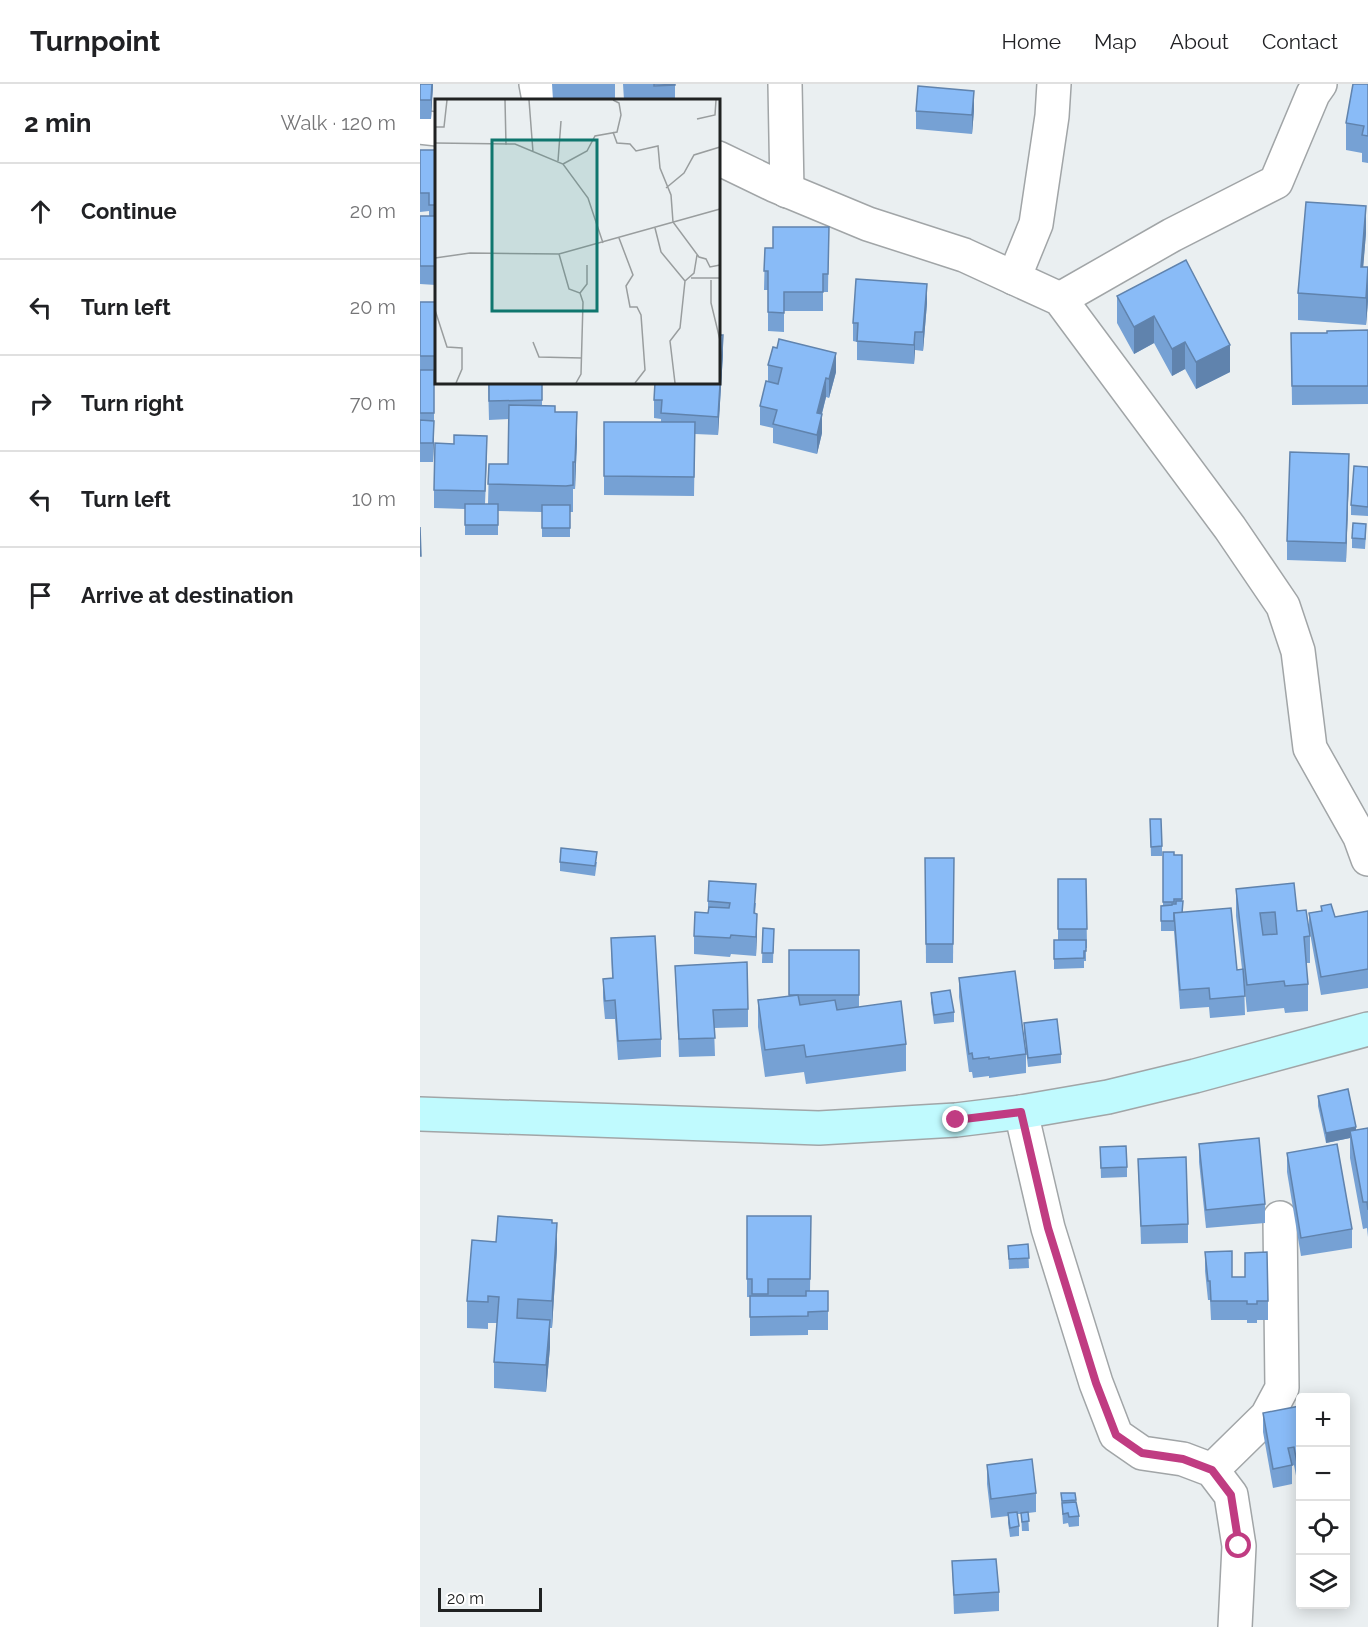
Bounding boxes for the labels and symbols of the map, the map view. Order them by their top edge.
inset map [435,99,720,384]
route end [942,1106,968,1132]
route start [1225,1532,1251,1558]
scale bar [438,1585,542,1612]

